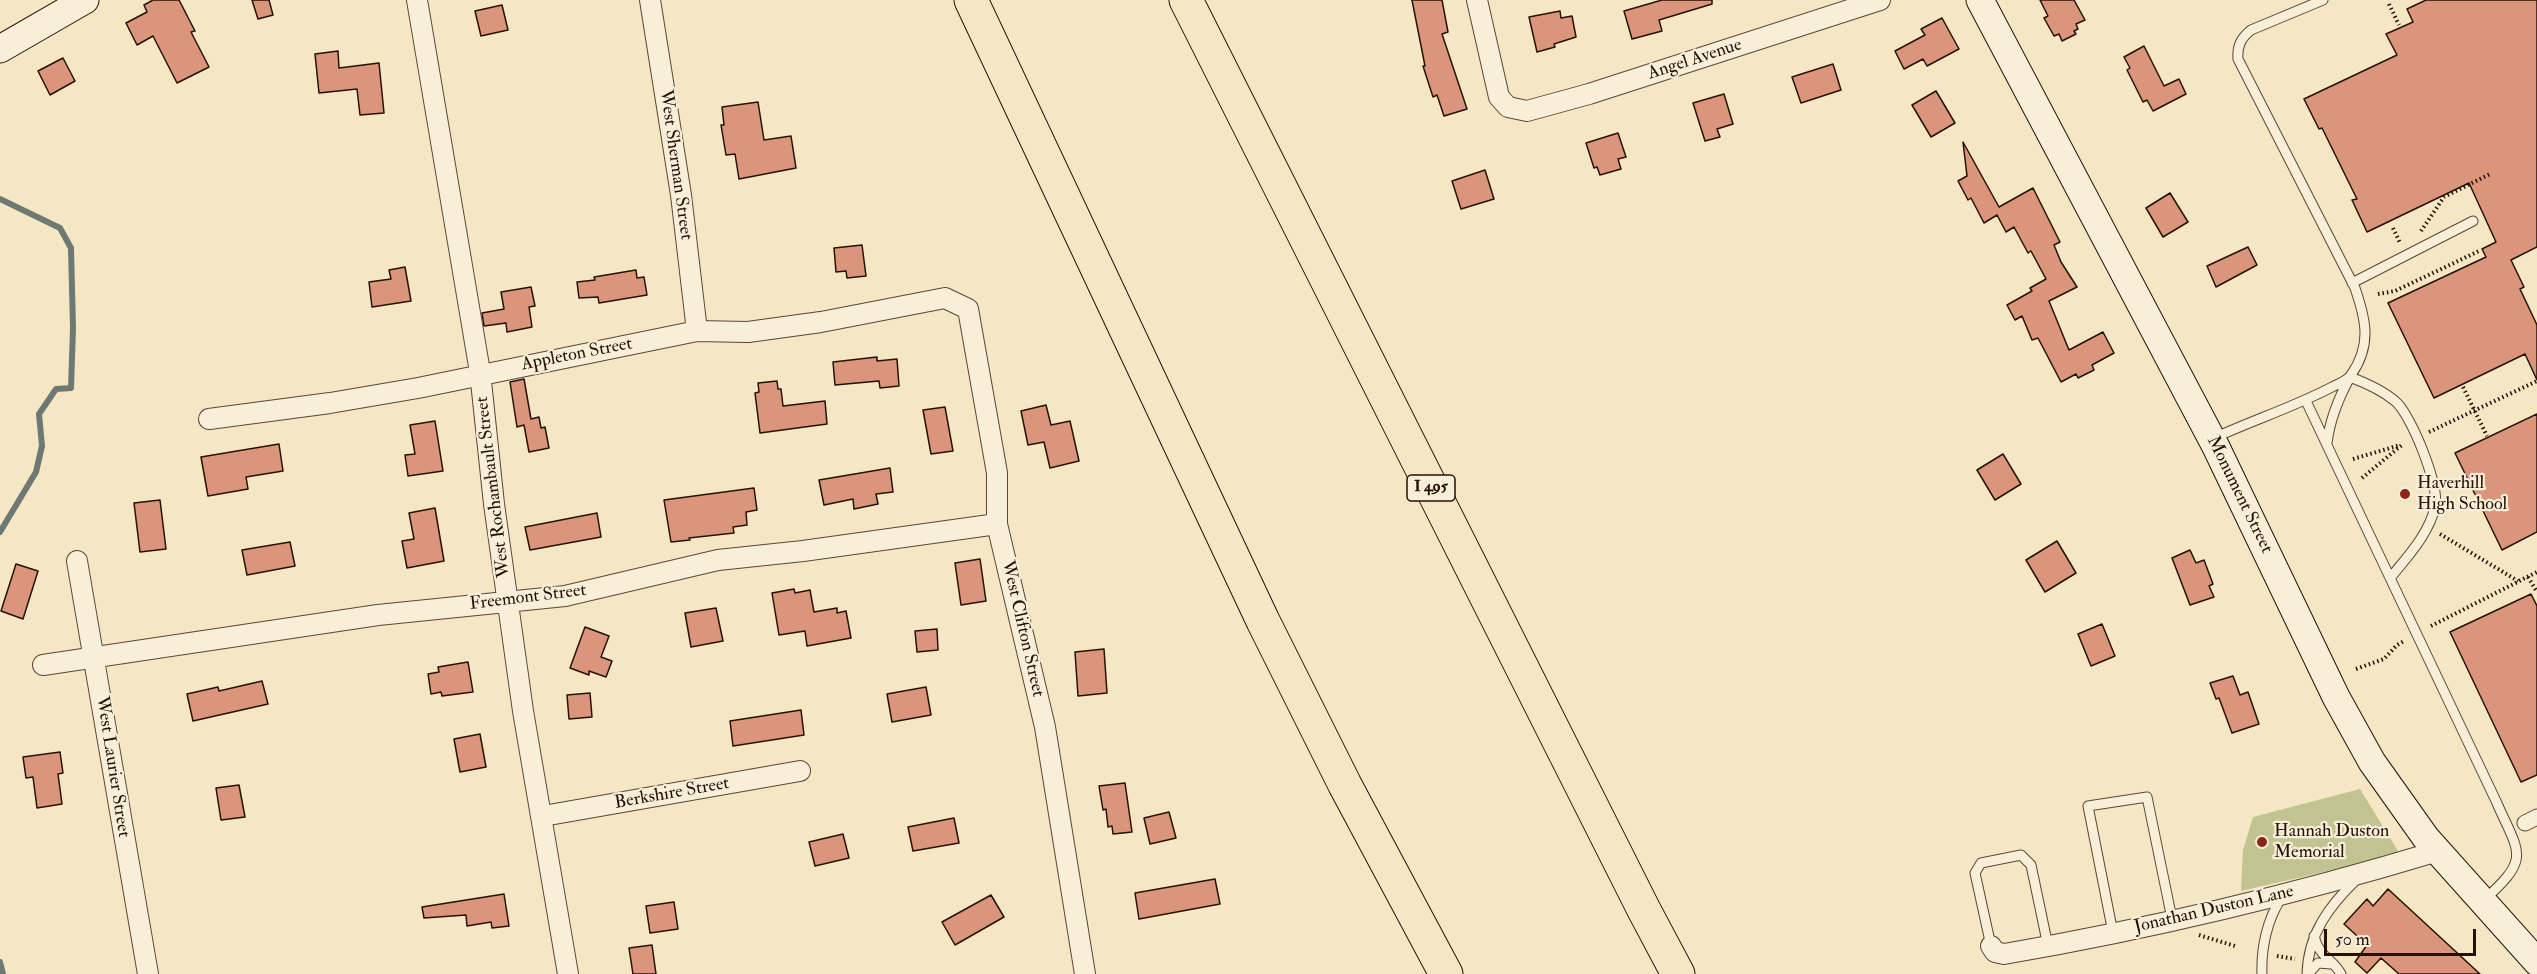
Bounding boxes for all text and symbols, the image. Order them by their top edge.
street label: Angel Avenue [1645,35,1745,85]
street label: West Sherman Street [654,88,696,242]
street label: Appleton Street [520,334,634,376]
street label: West Rochambault Street [472,395,516,579]
street label: Monument Street [2201,433,2277,557]
place label: Haverhill High School [2417,473,2507,516]
road number: I 495 [1407,475,1455,501]
marker: Haverhill High School [2398,487,2412,501]
street label: West Clifton Street [996,559,1048,699]
street label: Freemont Street [468,580,588,616]
street label: West Laurier Street [90,695,134,839]
street label: Berkshire Street [613,773,731,815]
place label: Hannah Duston Memorial [2274,821,2389,864]
marker: Hannah Duston Memorial [2255,835,2269,849]
street label: Jonathan Duston Lane [2132,881,2296,939]
scale bar [2327,917,2478,955]
text: 50 m [2335,928,2370,951]

